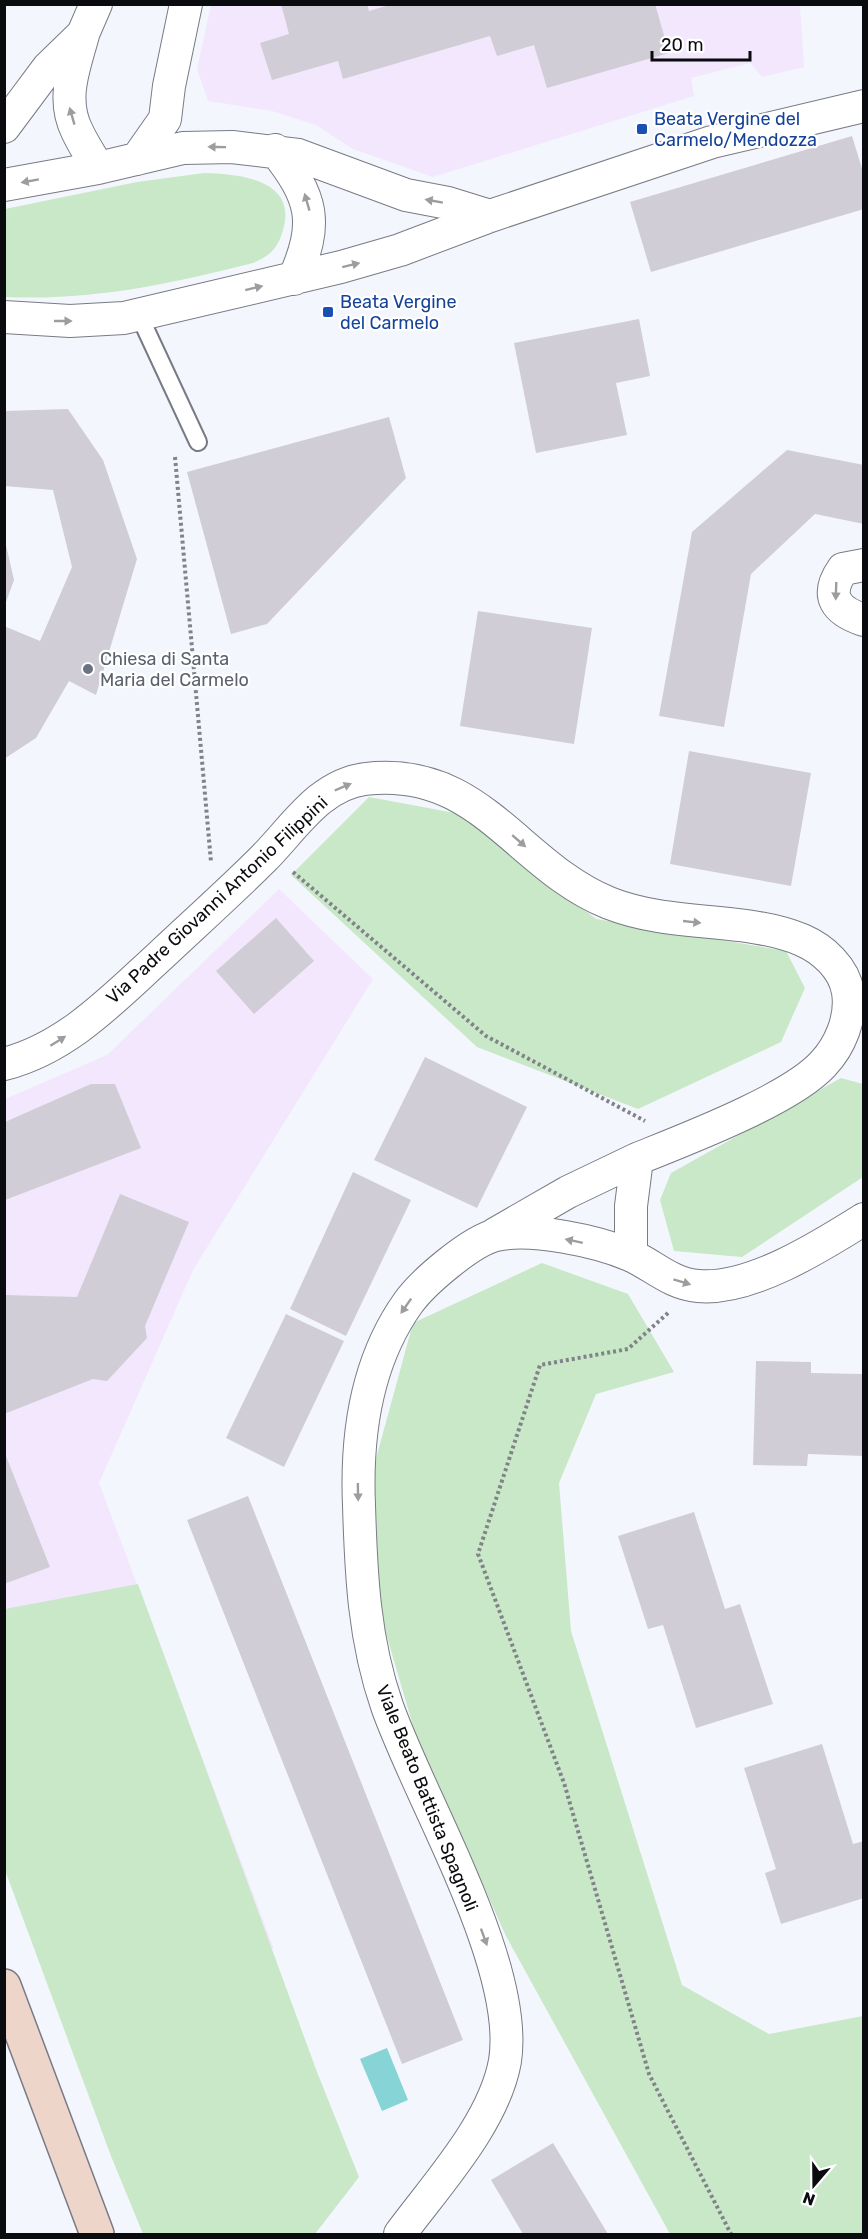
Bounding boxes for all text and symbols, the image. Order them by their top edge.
scale bar [652,24,750,62]
text: 20 m [661,34,703,56]
one-way arrow [67,107,76,125]
place label: Beata Vergine del Carmelo/Mendozza [654,108,817,151]
marker: Beata Vergine del Carmelo/Mendozza [635,122,649,136]
one-way arrow [207,142,226,151]
one-way arrow [21,176,40,185]
one-way arrow [302,193,311,211]
one-way arrow [424,196,443,205]
one-way arrow [342,259,360,269]
one-way arrow [245,283,264,293]
place label: Beata Vergine del Carmelo [340,291,457,334]
marker: Beata Vergine del Carmelo [321,305,335,319]
one-way arrow [53,316,72,326]
one-way arrow [831,582,840,601]
place label: Chiesa di Santa Maria del Carmelo [100,648,249,691]
marker: Chiesa di Santa Maria del Carmelo [81,662,95,676]
one-way arrow [335,782,352,791]
street label: Via Padre Giovanni Antonio Filippini [102,791,332,1009]
one-way arrow [511,834,526,847]
one-way arrow [682,917,701,927]
one-way arrow [50,1035,66,1046]
one-way arrow [565,1235,583,1245]
one-way arrow [673,1278,691,1287]
one-way arrow [400,1298,412,1314]
one-way arrow [354,1482,363,1501]
street label: Viale Beato Battista Spagnoli [371,1682,483,1914]
one-way arrow [479,1928,489,1946]
north arrow [784,2155,844,2215]
text: N [800,2188,818,2210]

